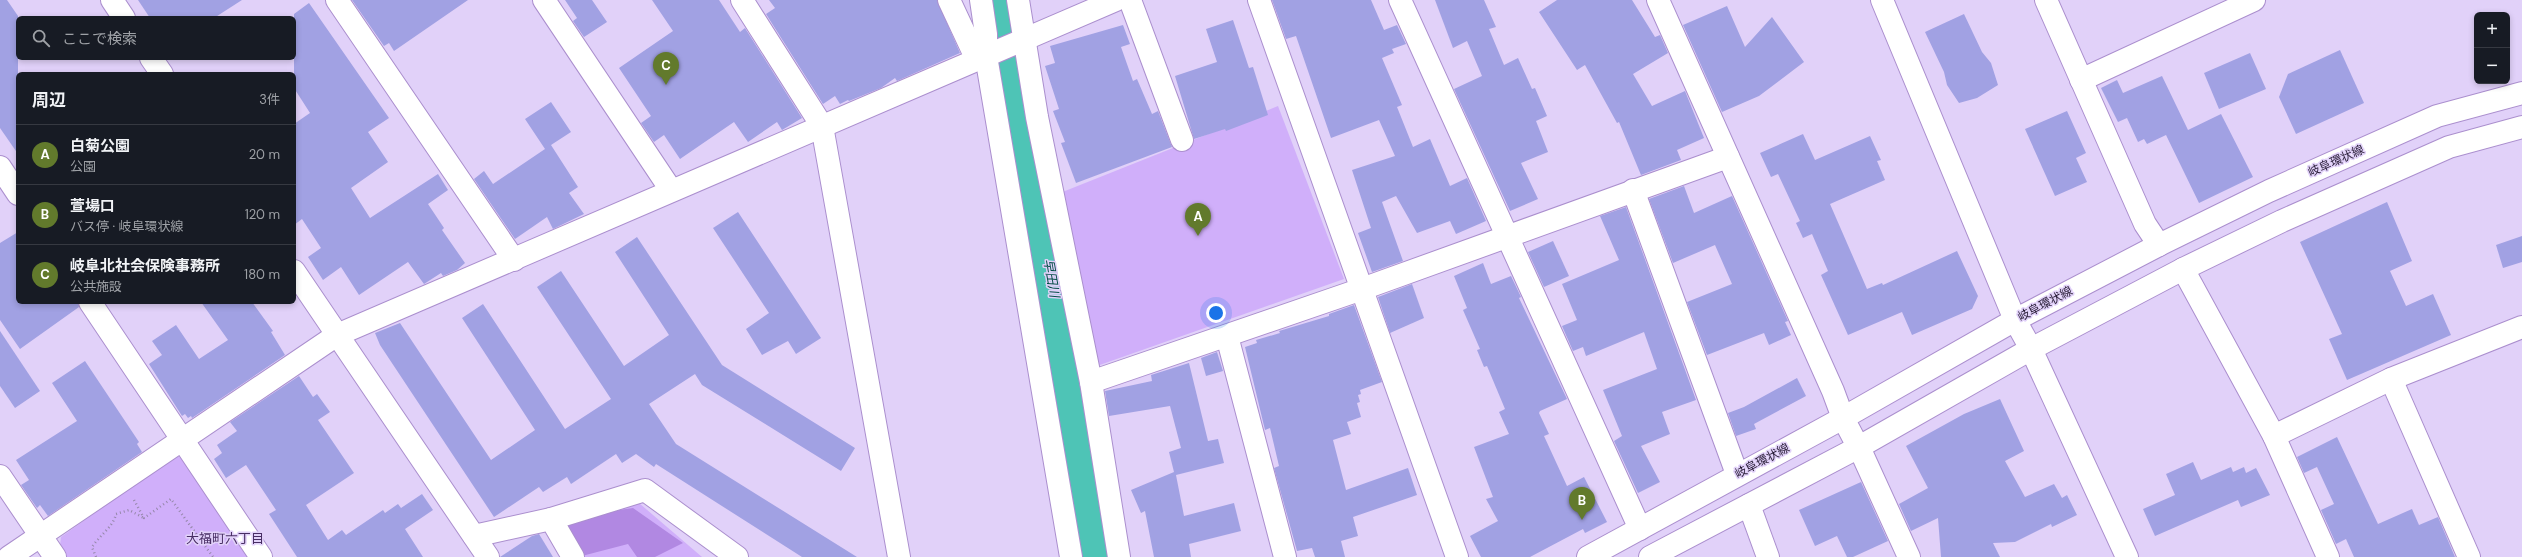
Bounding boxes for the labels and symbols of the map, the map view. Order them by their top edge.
pin: C [653,52,679,85]
street label: 岐阜環状線 [2305,141,2367,181]
pin: A [1185,203,1211,236]
water label: 早田川 [1040,257,1064,301]
street label: 岐阜環状線 [2015,283,2075,325]
your location [1206,303,1226,323]
street label: 岐阜環状線 [1732,440,1792,482]
pin: B [1569,487,1595,520]
district label: 大福町六丁目 [186,530,264,547]

